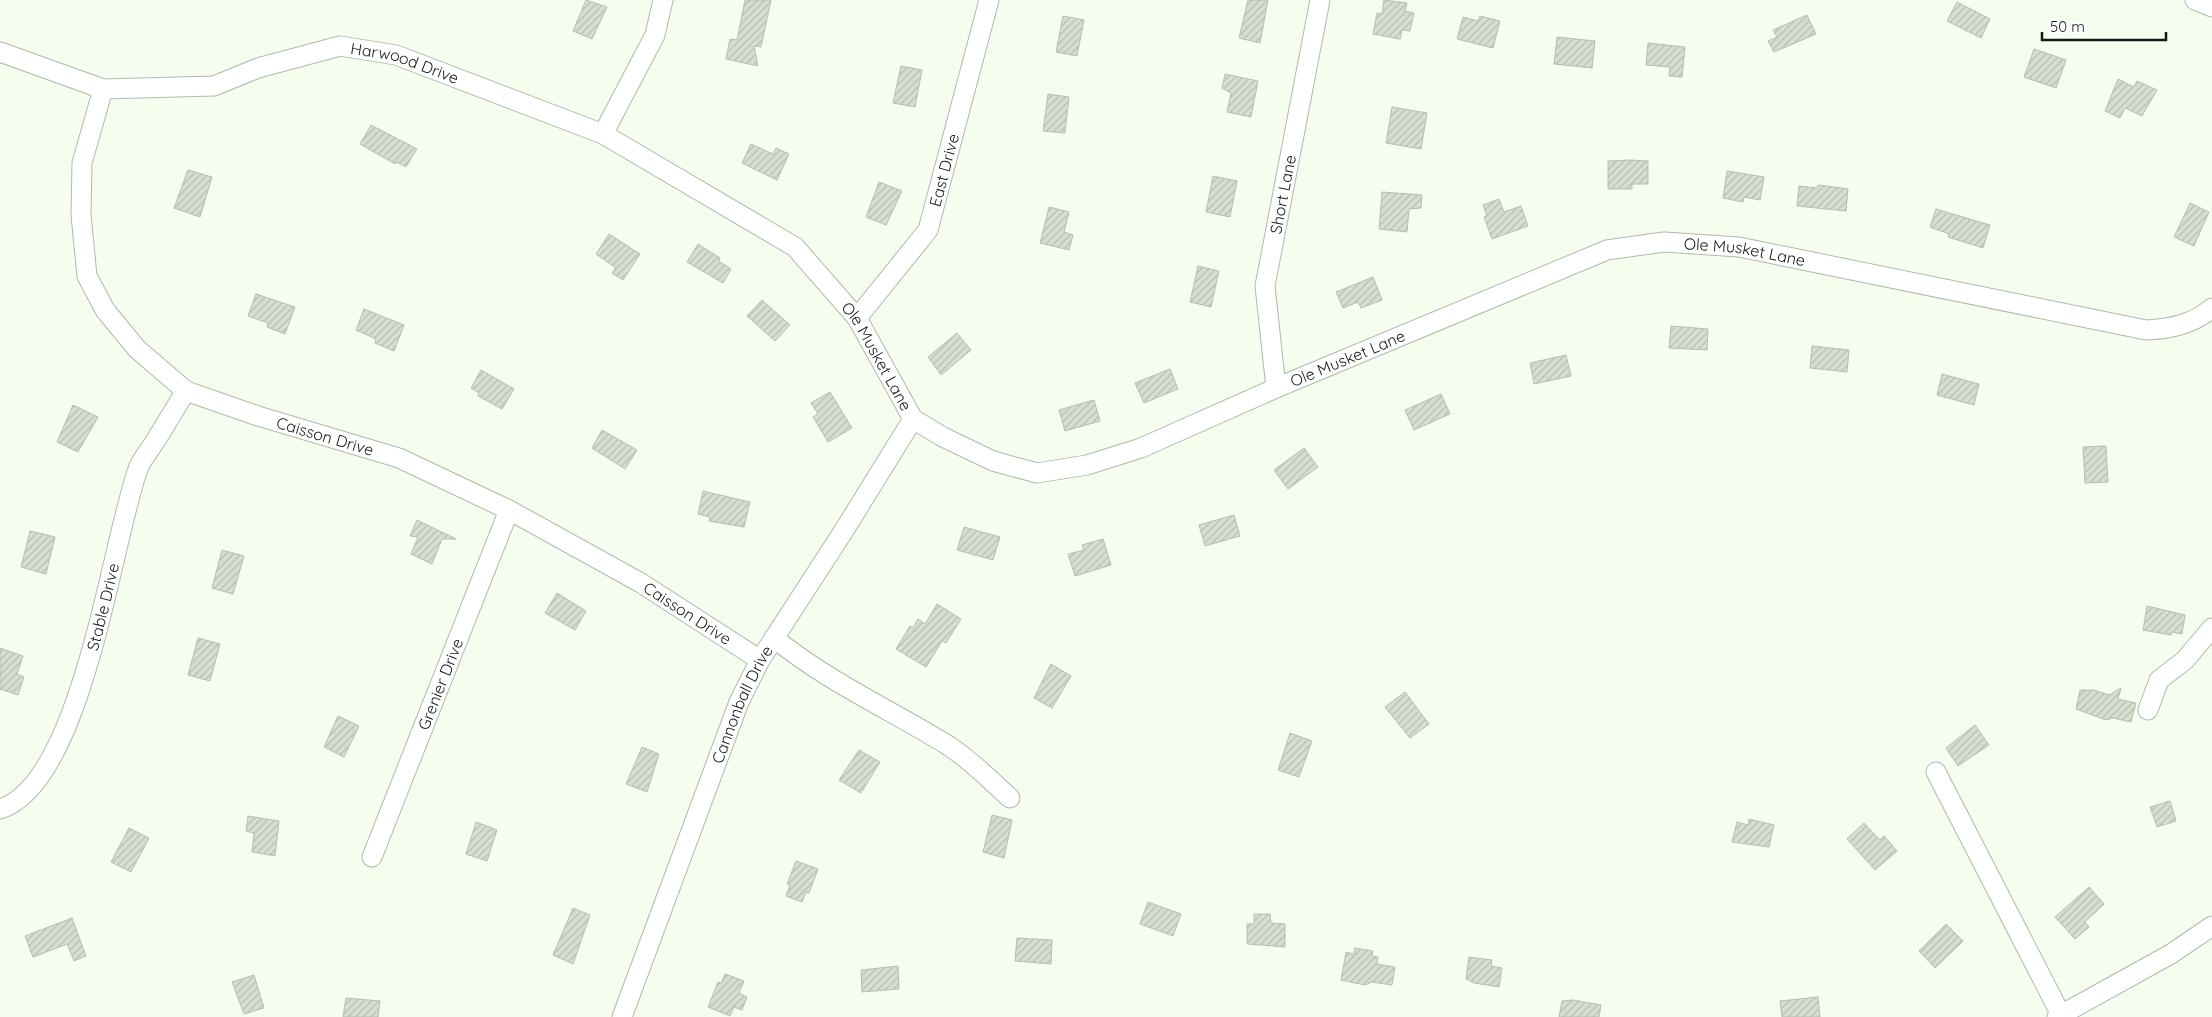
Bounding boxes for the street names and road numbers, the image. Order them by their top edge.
street label: Harwood Drive [349,38,462,88]
street label: East Drive [925,131,963,209]
street label: Short Lane [1265,153,1300,236]
street label: Ole Musket Lane [1683,233,1807,270]
street label: Ole Musket Lane [837,298,916,414]
street label: Ole Musket Lane [1287,325,1408,391]
street label: Caisson Drive [274,412,376,460]
street label: Stable Drive [82,561,123,653]
street label: Caisson Drive [640,577,735,649]
street label: Grenier Drive [413,635,467,733]
street label: Cannonball Drive [707,641,777,766]

